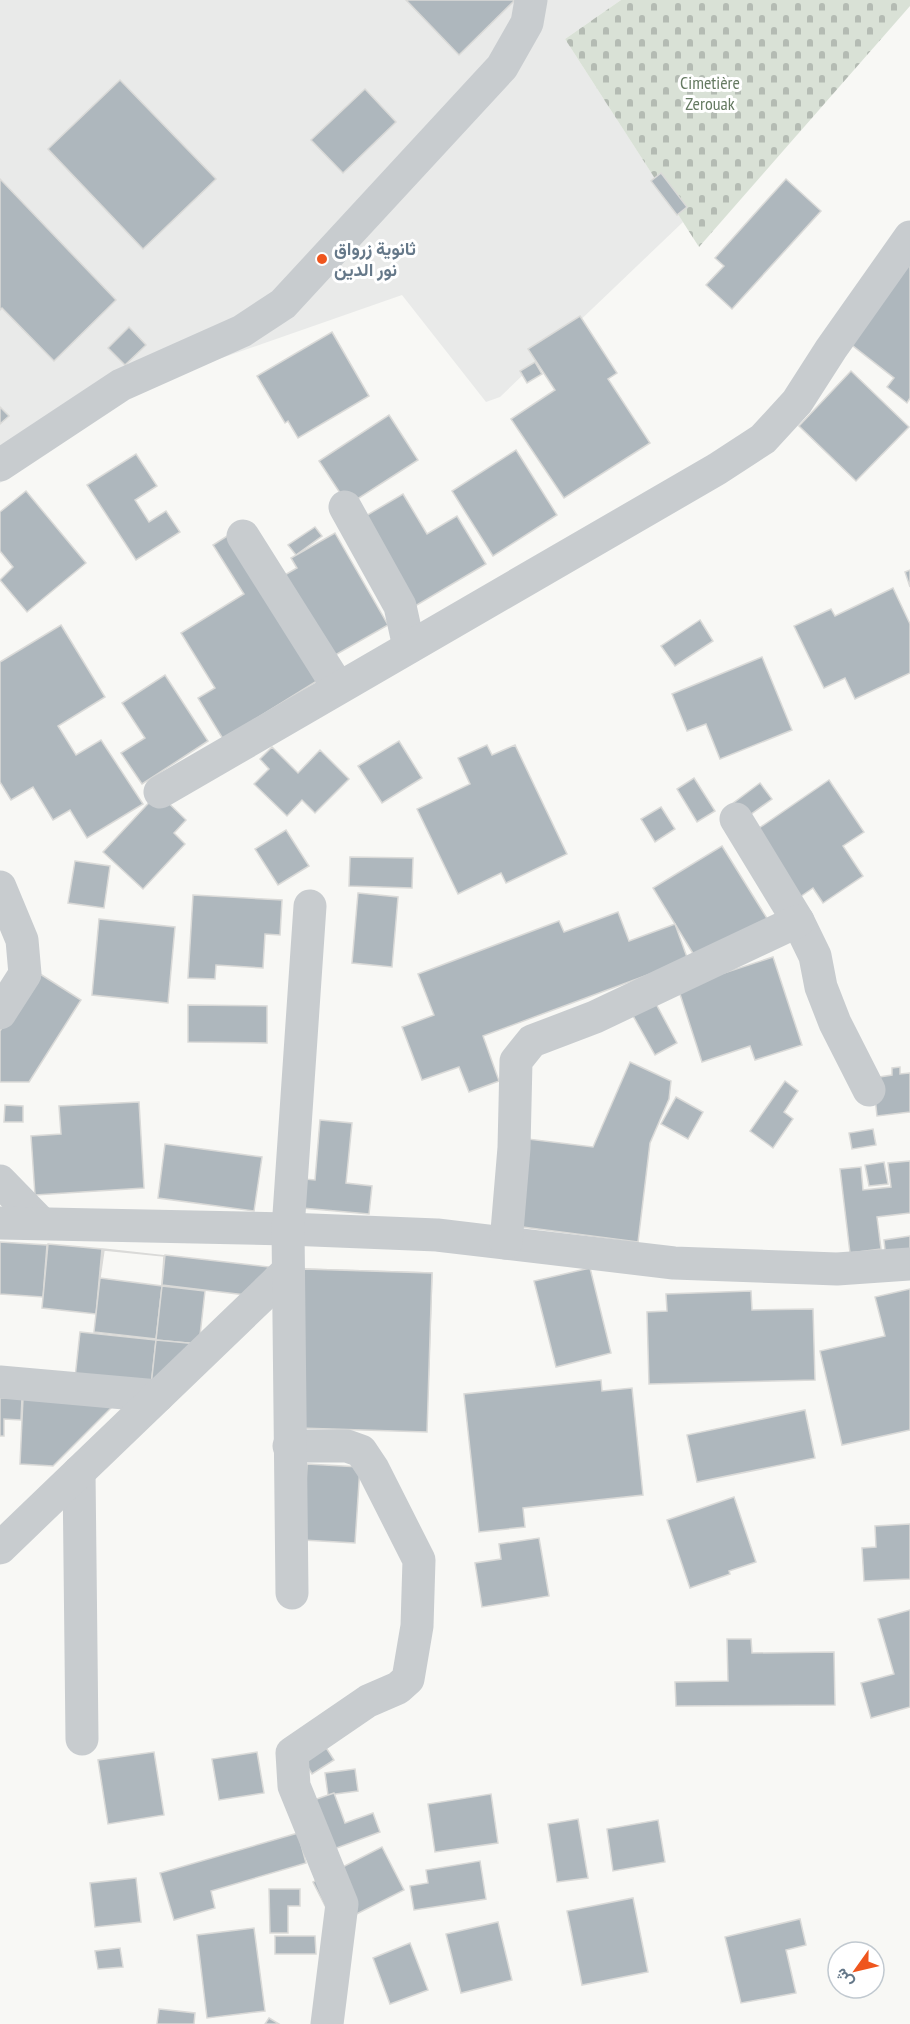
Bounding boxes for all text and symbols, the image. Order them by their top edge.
park label: Cimetière Zerouak [680,71,740,115]
place label: ثانوية زرواق نور الدين [334,237,416,281]
marker: ثانوية زرواق نور الدين [315,252,329,266]
north arrow [826,1940,886,2000]
text: ش [830,1965,857,1992]

